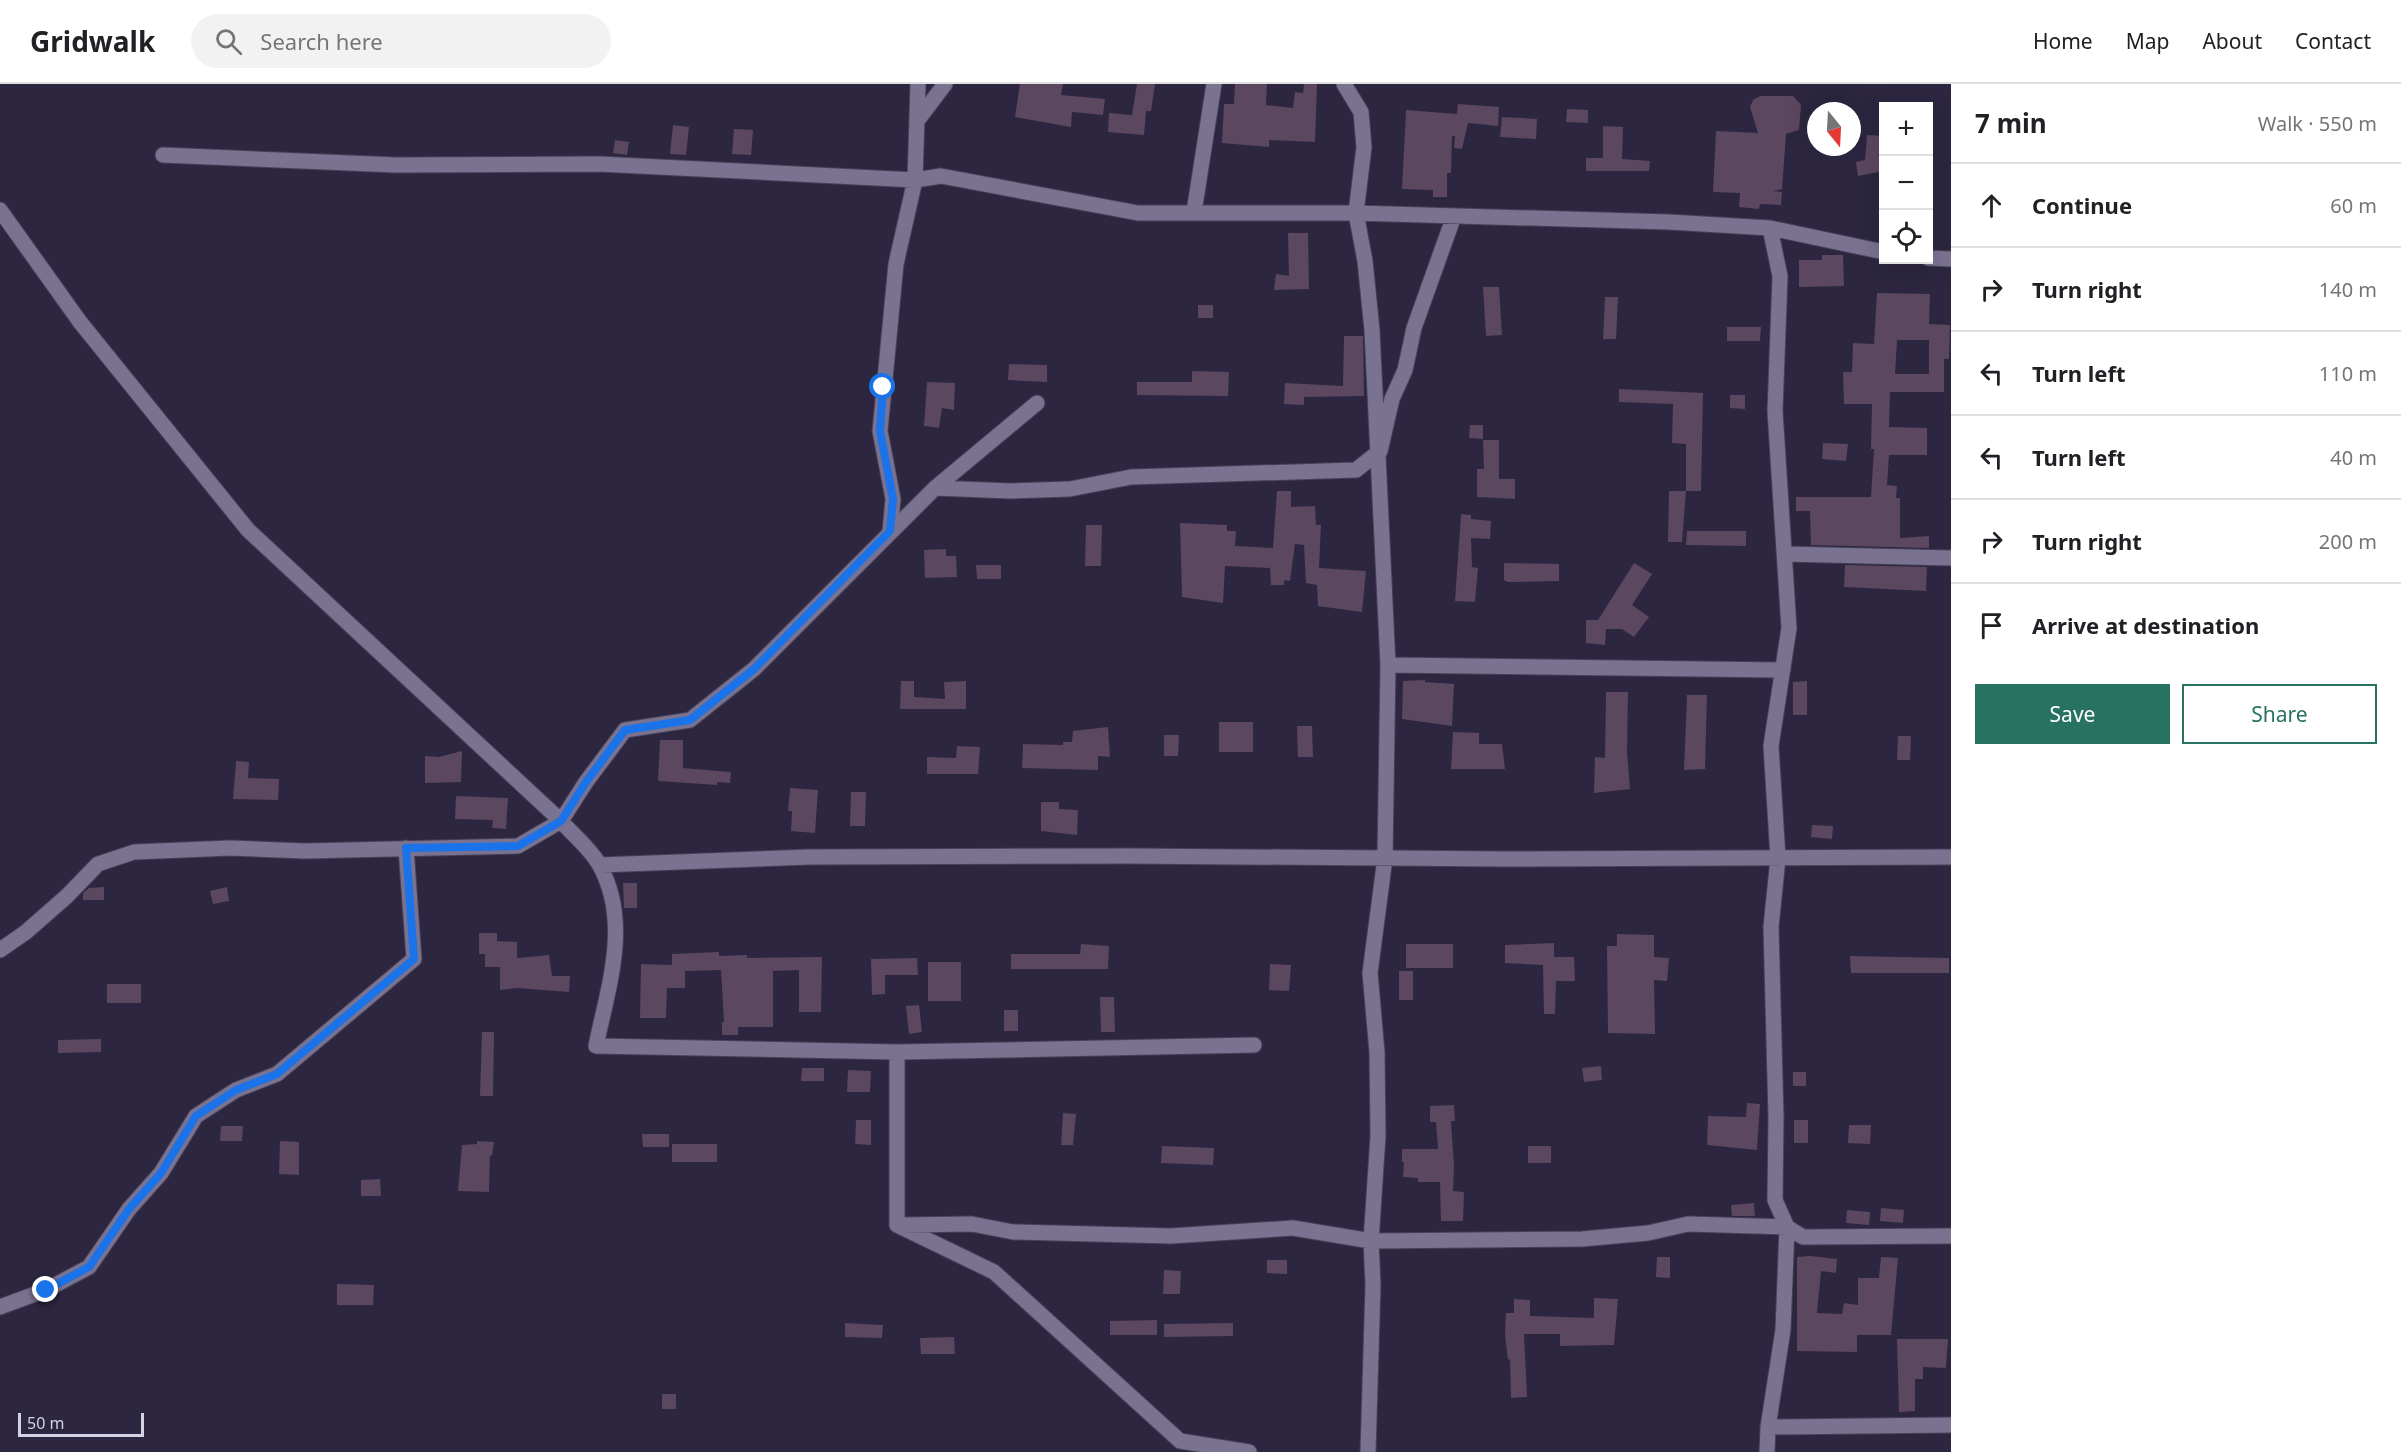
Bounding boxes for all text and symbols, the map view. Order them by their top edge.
search box [191,14,611,68]
text: Gridwalk [30,22,155,60]
icon: search [212,25,245,58]
text: Search here [260,26,383,56]
text: Home [2033,27,2093,55]
text: Map [2126,27,2169,55]
text: About [2202,27,2262,55]
text: Contact [2295,27,2371,55]
north arrow [1807,102,1861,156]
map controls [1879,102,1933,264]
button: + [1879,102,1933,156]
text: 7 min [1975,105,2047,141]
text: Walk · 550 m [2258,110,2377,137]
button: − [1879,156,1933,210]
icon: ahead [1975,189,2008,222]
text: Continue [2032,190,2132,220]
text: 60 m [2330,192,2377,219]
button: locate [1879,210,1933,264]
icon: right [1975,273,2008,306]
text: Turn right [2032,274,2142,304]
text: 140 m [2319,276,2377,303]
icon: left [1975,357,2008,390]
text: Turn left [2032,358,2126,388]
text: 110 m [2319,360,2377,387]
route start [869,373,895,399]
icon: left [1975,441,2008,474]
text: Turn left [2032,442,2126,472]
text: 40 m [2330,444,2377,471]
icon: right [1975,525,2008,558]
text: Turn right [2032,526,2142,556]
text: 200 m [2319,528,2377,555]
icon: arrive [1975,609,2008,642]
text: Arrive at destination [2032,610,2259,640]
button: Save [1975,684,2170,744]
button: Share [2182,684,2377,744]
route end [32,1276,58,1302]
scale bar [18,1410,144,1438]
text: 50 m [27,1412,64,1434]

